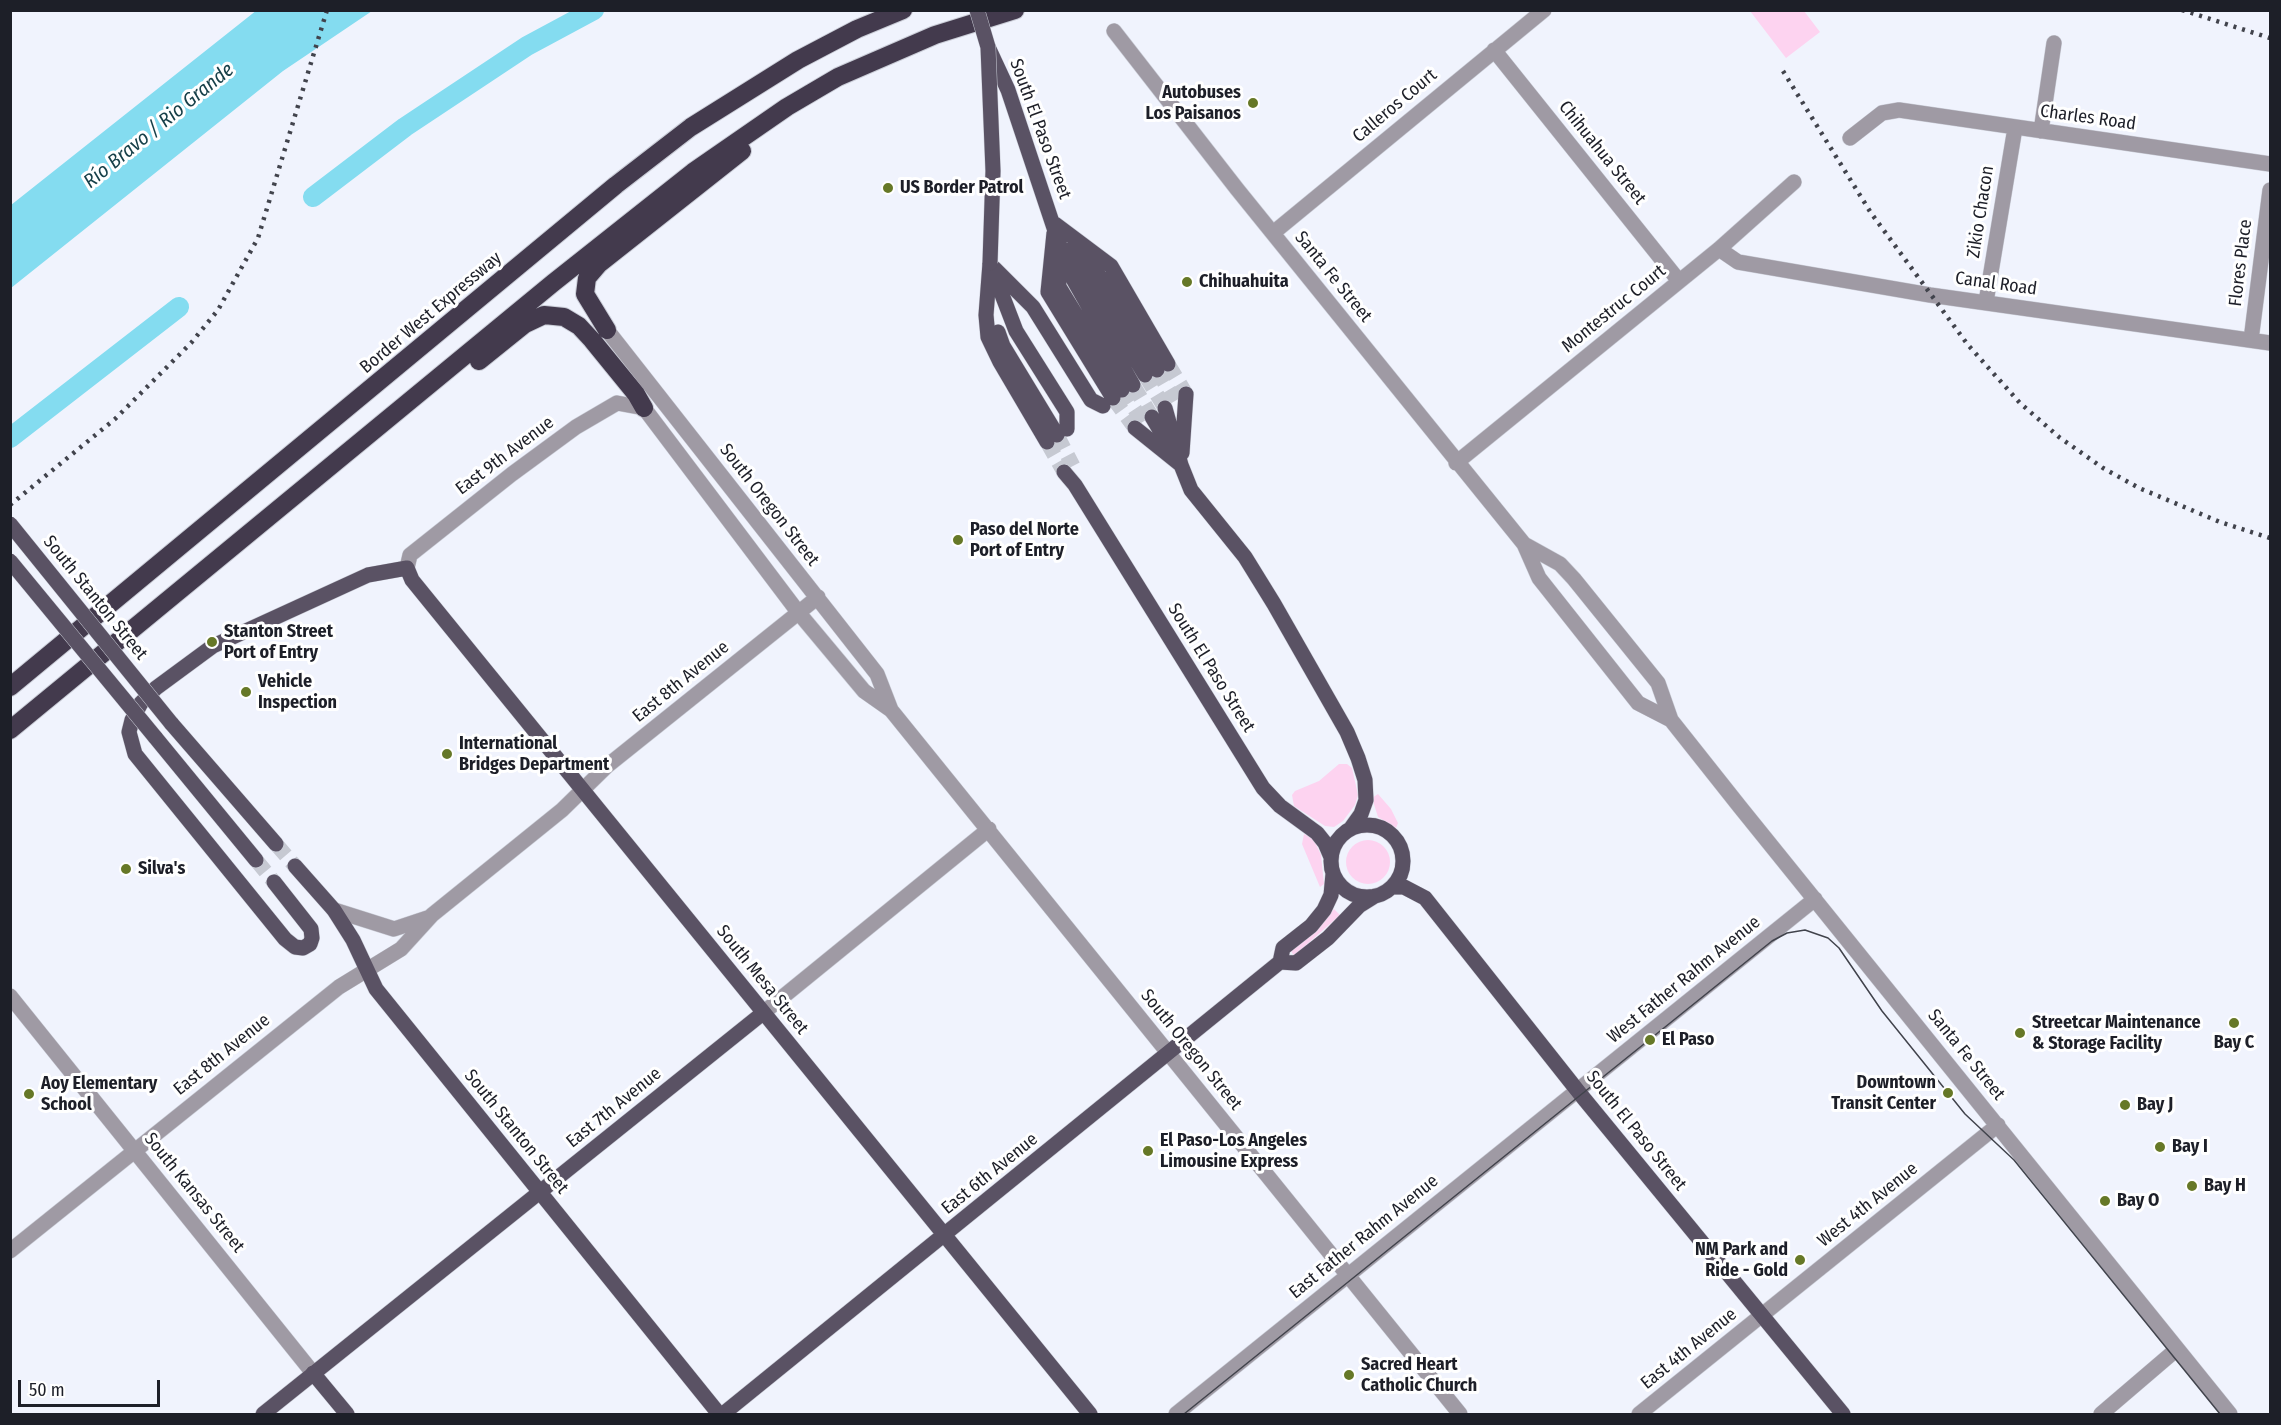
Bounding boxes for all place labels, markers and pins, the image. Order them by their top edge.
place label: Autobuses Los Paisanos [1146,82,1241,124]
marker: Autobuses Los Paisanos [1246,96,1260,110]
place label: US Border Patrol [900,177,1023,199]
marker: US Border Patrol [881,181,895,195]
place label: Chihuahuita [1199,271,1289,293]
marker: Chihuahuita [1180,275,1194,289]
place label: Paso del Norte Port of Entry [970,519,1079,562]
marker: Paso del Norte Port of Entry [951,533,965,547]
place label: Stanton Street Port of Entry [224,621,333,664]
marker: Stanton Street Port of Entry [205,635,219,649]
place label: Vehicle Inspection [258,671,337,714]
marker: Vehicle Inspection [239,685,253,699]
place label: International Bridges Department [459,733,609,776]
marker: International Bridges Department [440,747,454,761]
place label: Silva's [138,858,185,880]
marker: Silva's [119,862,133,876]
place label: Streetcar Maintenance & Storage Facility [2032,1012,2201,1054]
marker: Bay C [2227,1016,2241,1030]
marker: Streetcar Maintenance & Storage Facility [2013,1026,2027,1040]
place label: El Paso [1662,1029,1714,1051]
place label: Bay C [2214,1032,2254,1054]
marker: El Paso [1643,1033,1657,1047]
place label: Downtown Transit Center [1831,1072,1936,1114]
place label: Aoy Elementary School [41,1073,157,1116]
marker: Downtown Transit Center [1941,1086,1955,1100]
marker: Aoy Elementary School [22,1087,36,1101]
place label: Bay J [2137,1094,2173,1116]
marker: Bay J [2118,1098,2132,1112]
place label: El Paso-Los Angeles Limousine Express [1160,1130,1307,1172]
place label: Bay I [2172,1136,2208,1158]
marker: Bay I [2153,1140,2167,1154]
marker: El Paso-Los Angeles Limousine Express [1141,1144,1155,1158]
place label: Bay H [2204,1175,2246,1197]
marker: Bay H [2185,1179,2199,1193]
place label: Bay O [2117,1190,2159,1212]
marker: Bay O [2098,1194,2112,1208]
place label: NM Park and Ride - Gold [1695,1239,1788,1282]
marker: NM Park and Ride - Gold [1793,1253,1807,1267]
place label: Sacred Heart Catholic Church [1361,1354,1477,1396]
marker: Sacred Heart Catholic Church [1342,1368,1356,1382]

